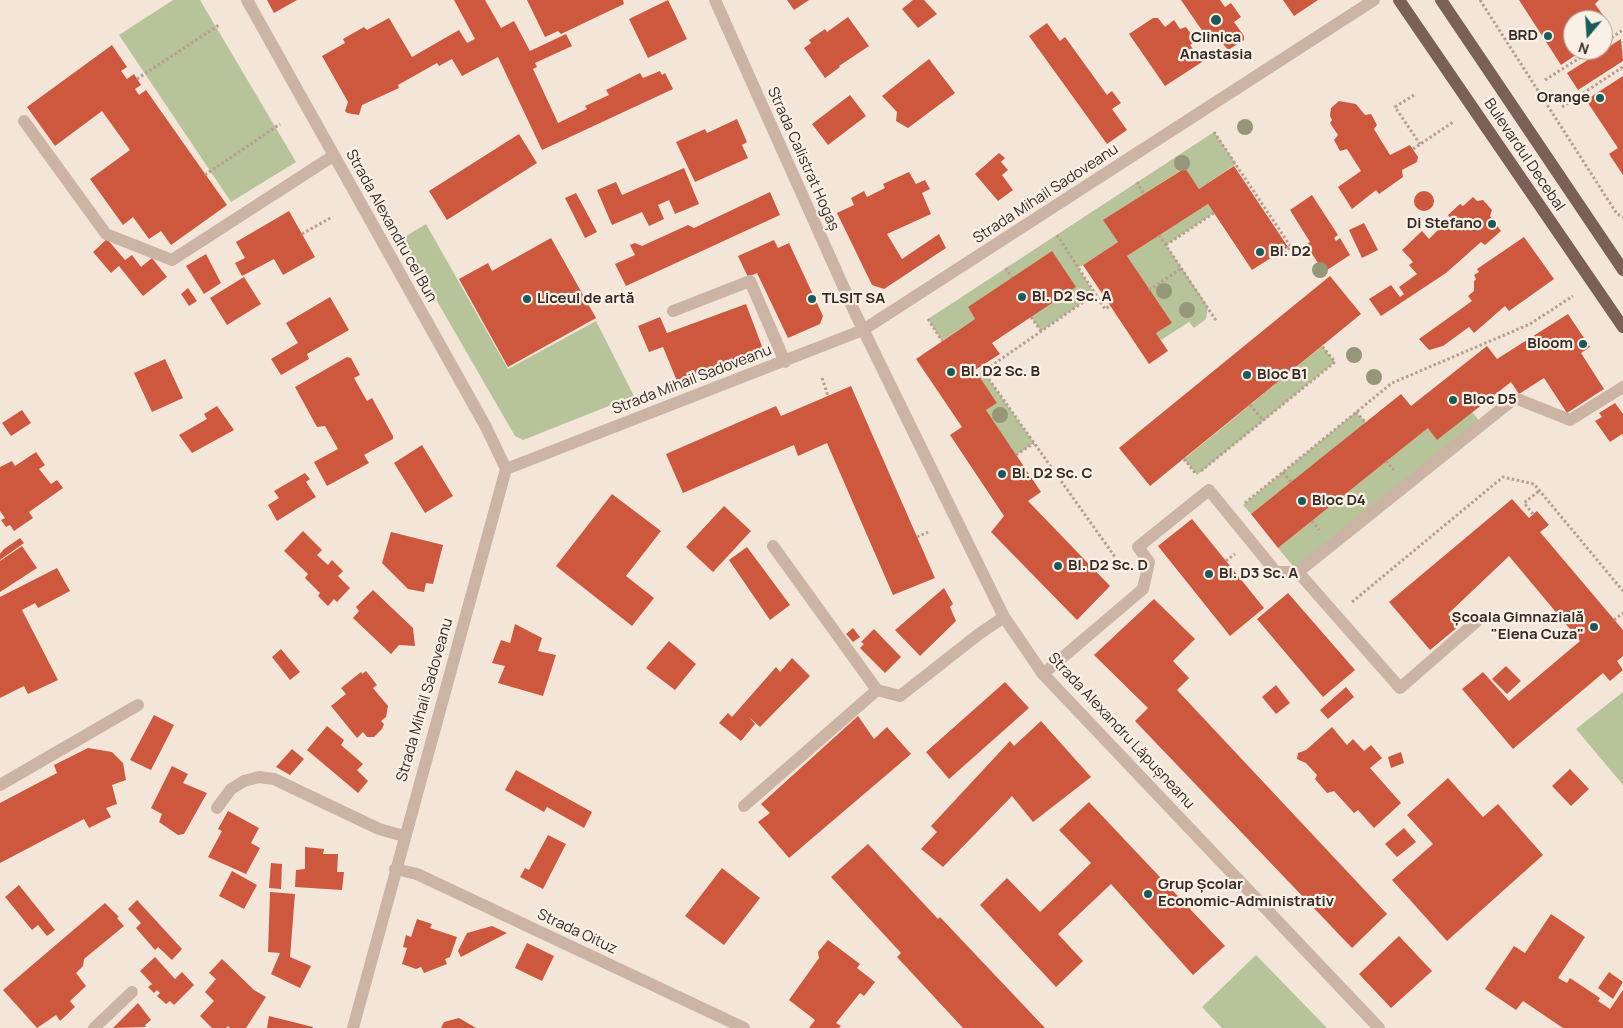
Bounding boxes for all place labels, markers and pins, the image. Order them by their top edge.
marker: Clinica Anastasia [1209,13,1223,27]
place label: BRD [1508,27,1538,45]
place label: Clinica Anastasia [1180,29,1252,64]
marker: BRD [1542,30,1554,42]
place label: Orange [1537,89,1590,107]
marker: Orange [1594,92,1606,104]
place label: Di Stefano [1407,215,1482,233]
marker: Di Stefano [1486,218,1498,230]
place label: Bl. D2 [1270,243,1311,261]
marker: Bl. D2 [1254,246,1266,258]
place label: Bl. D2 Sc. A [1032,288,1111,306]
place label: Liceul de artă [537,290,634,308]
place label: TLSIT SA [822,290,885,308]
marker: Bl. D2 Sc. A [1016,291,1028,303]
marker: Liceul de artă [521,293,533,305]
marker: TLSIT SA [806,293,818,305]
place label: Bloom [1527,335,1573,353]
marker: Bloom [1577,338,1589,350]
place label: Bl. D2 Sc. B [961,363,1040,381]
marker: Bl. D2 Sc. B [945,366,957,378]
place label: Bloc B1 [1257,366,1308,384]
marker: Bloc B1 [1241,369,1253,381]
place label: Bloc D5 [1463,391,1517,409]
marker: Bloc D5 [1447,394,1459,406]
place label: Bl. D2 Sc. C [1012,465,1092,483]
marker: Bl. D2 Sc. C [996,468,1008,480]
place label: Bloc D4 [1312,492,1366,510]
marker: Bloc D4 [1296,495,1308,507]
place label: Bl. D2 Sc. D [1068,557,1148,575]
marker: Bl. D2 Sc. D [1052,560,1064,572]
place label: Bl. D3 Sc. A [1219,565,1298,583]
marker: Bl. D3 Sc. A [1203,568,1215,580]
place label: Școala Gimnazială "Elena Cuza" [1452,609,1584,644]
marker: Școala Gimnazială "Elena Cuza" [1588,621,1600,633]
place label: Grup Școlar Economic-Administrativ [1158,876,1334,911]
marker: Grup Școlar Economic-Administrativ [1142,888,1154,900]

